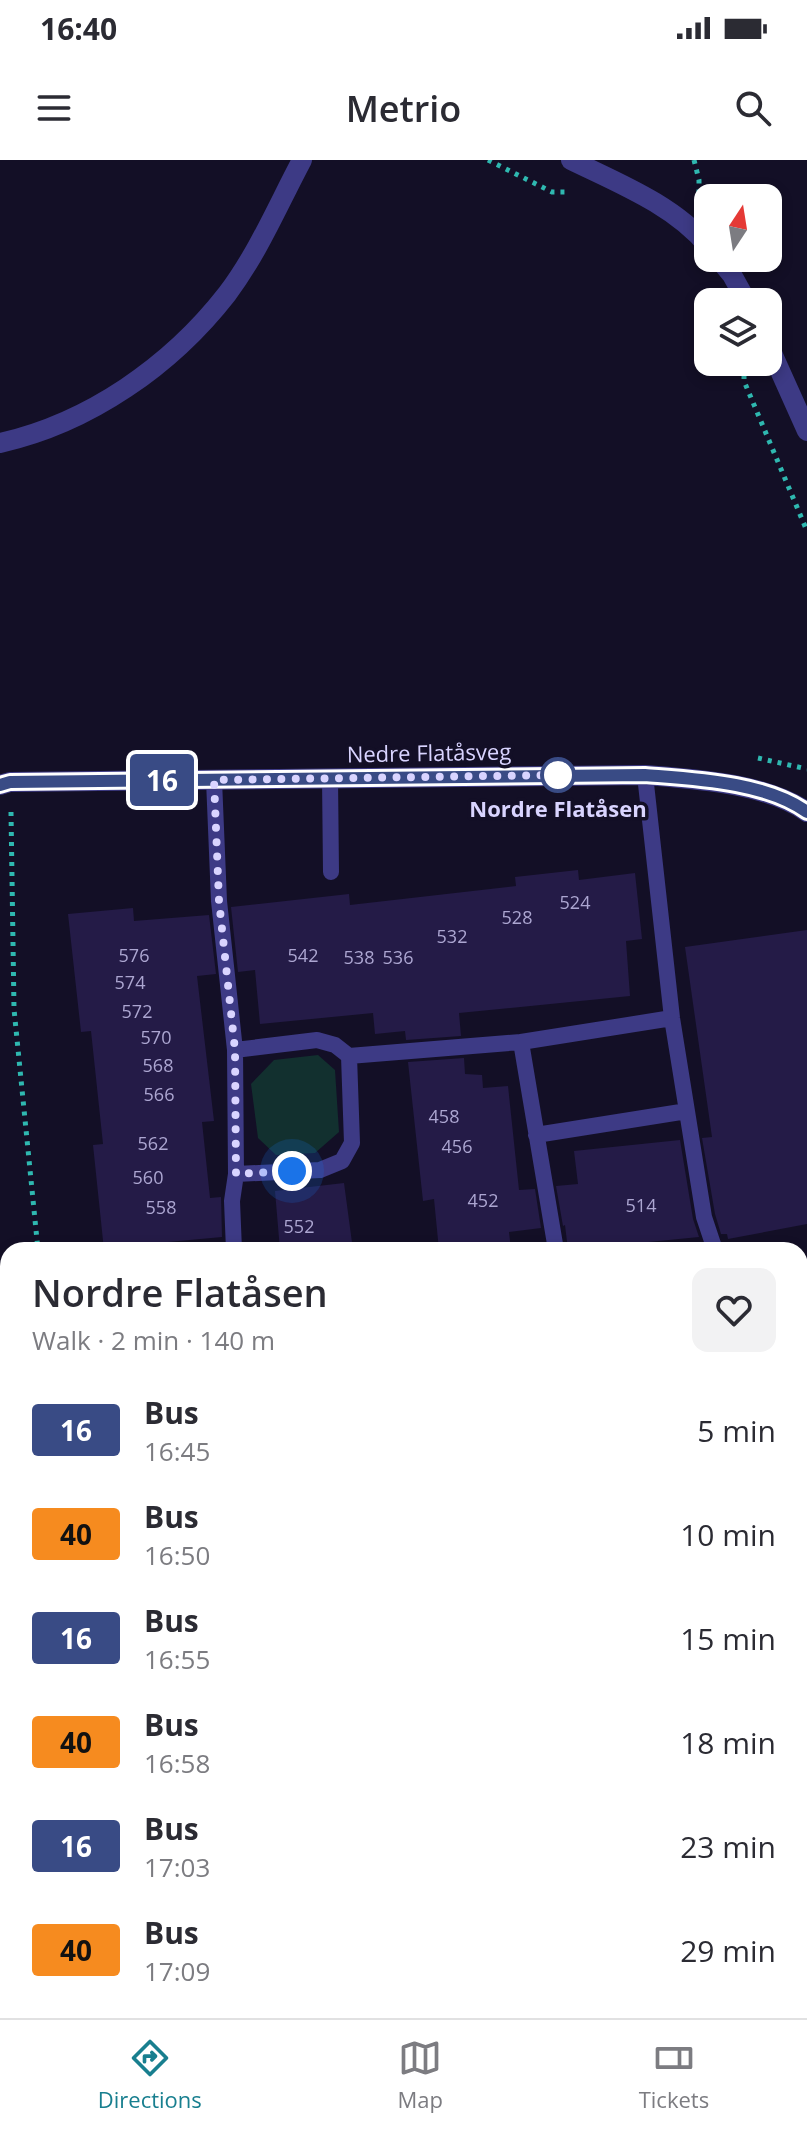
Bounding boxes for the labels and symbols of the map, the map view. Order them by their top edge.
north arrow [694,184,782,272]
street label: Nedre Flatåsveg [347,736,511,768]
line badge: 16 [126,754,198,806]
marker: Nordre Flatåsen [541,758,575,792]
place label: Nordre Flatåsen [469,793,647,823]
house number: 524 [560,890,590,914]
house number: 528 [502,905,532,929]
house number: 532 [437,924,467,948]
house number: 576 [119,943,149,967]
house number: 542 [288,943,318,967]
house number: 538 [344,945,374,969]
house number: 536 [383,945,413,969]
house number: 574 [115,970,145,994]
house number: 572 [122,999,152,1023]
house number: 570 [141,1025,171,1049]
house number: 568 [143,1053,173,1077]
house number: 566 [144,1082,174,1106]
house number: 458 [429,1104,459,1128]
house number: 562 [138,1131,168,1155]
house number: 456 [442,1134,472,1158]
your location [272,1151,312,1191]
house number: 560 [133,1165,163,1189]
house number: 452 [468,1188,498,1212]
house number: 514 [626,1193,656,1217]
house number: 558 [146,1195,176,1219]
house number: 552 [284,1214,314,1238]

